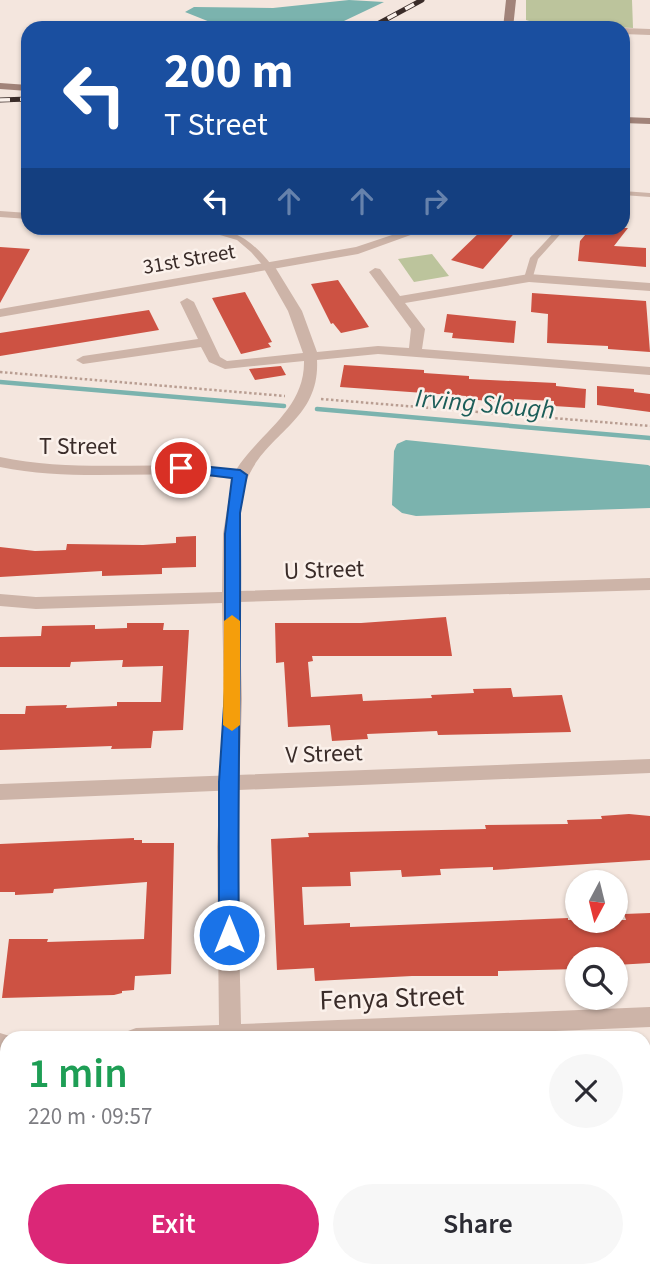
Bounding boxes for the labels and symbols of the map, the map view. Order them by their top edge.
street label: 31st Street [141,236,237,282]
water label: Irving Slough [414,379,556,429]
street label: T Street [39,429,117,464]
pin [151,438,211,498]
street label: U Street [283,551,365,589]
street label: V Street [285,735,363,773]
north arrow [565,870,628,933]
position arrow [192,898,266,972]
street label: Fenya Street [319,975,466,1021]

